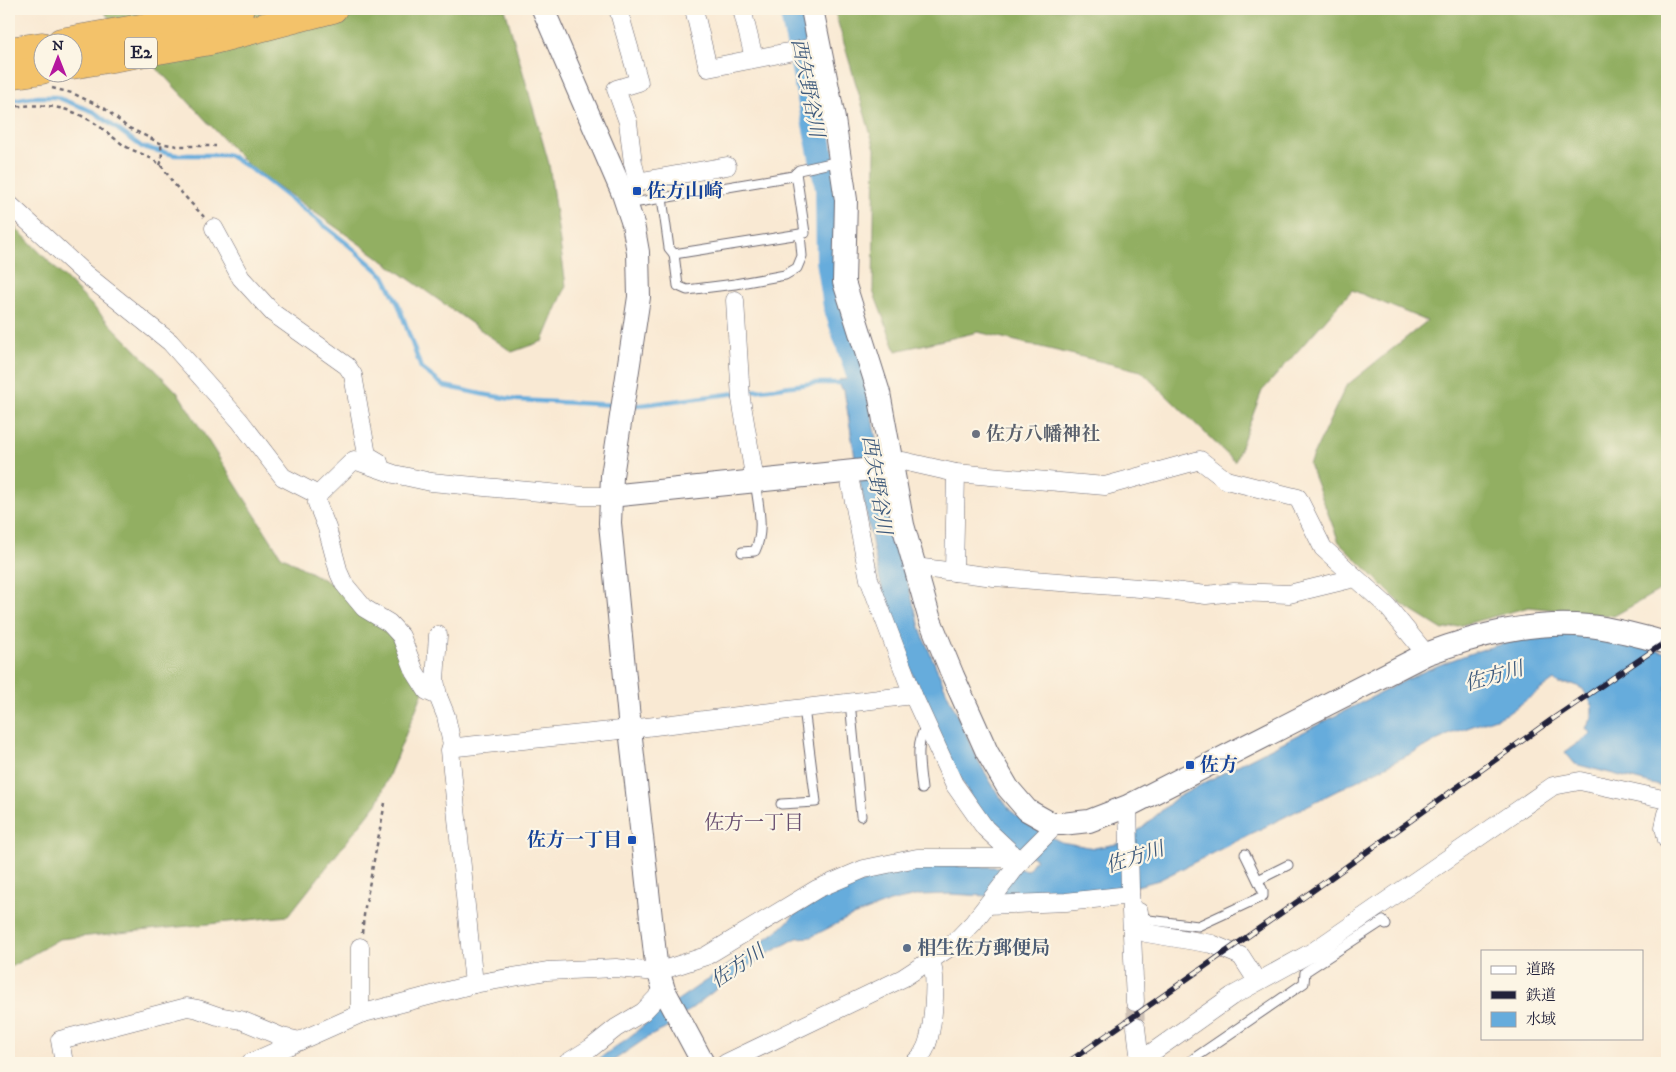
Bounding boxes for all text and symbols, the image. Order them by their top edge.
north arrow [32,32,82,82]
text: N [52,37,64,55]
water label: 西矢野谷川 [785,37,829,141]
road number: E2 [125,38,157,68]
place label: 佐方山崎 [647,180,723,203]
marker: 佐方山崎 [631,185,643,197]
place label: 佐方八幡神社 [986,423,1100,446]
marker: 佐方八幡神社 [970,428,982,440]
water label: 西矢野谷川 [856,434,896,538]
water label: 佐方川 [1462,656,1528,697]
place label: 佐方 [1200,754,1238,777]
marker: 佐方 [1184,759,1196,771]
district label: 佐方一丁目 [704,811,804,836]
place label: 佐方一丁目 [527,829,622,852]
marker: 佐方一丁目 [626,834,638,846]
water label: 佐方川 [1103,836,1169,879]
place label: 相生佐方郵便局 [917,937,1050,960]
water label: 佐方川 [706,939,772,994]
marker: 相生佐方郵便局 [901,942,913,954]
legend [1481,950,1644,1040]
text: 道路 [1526,960,1556,979]
text: 鉄道 [1526,986,1556,1005]
text: 水域 [1526,1010,1556,1029]

